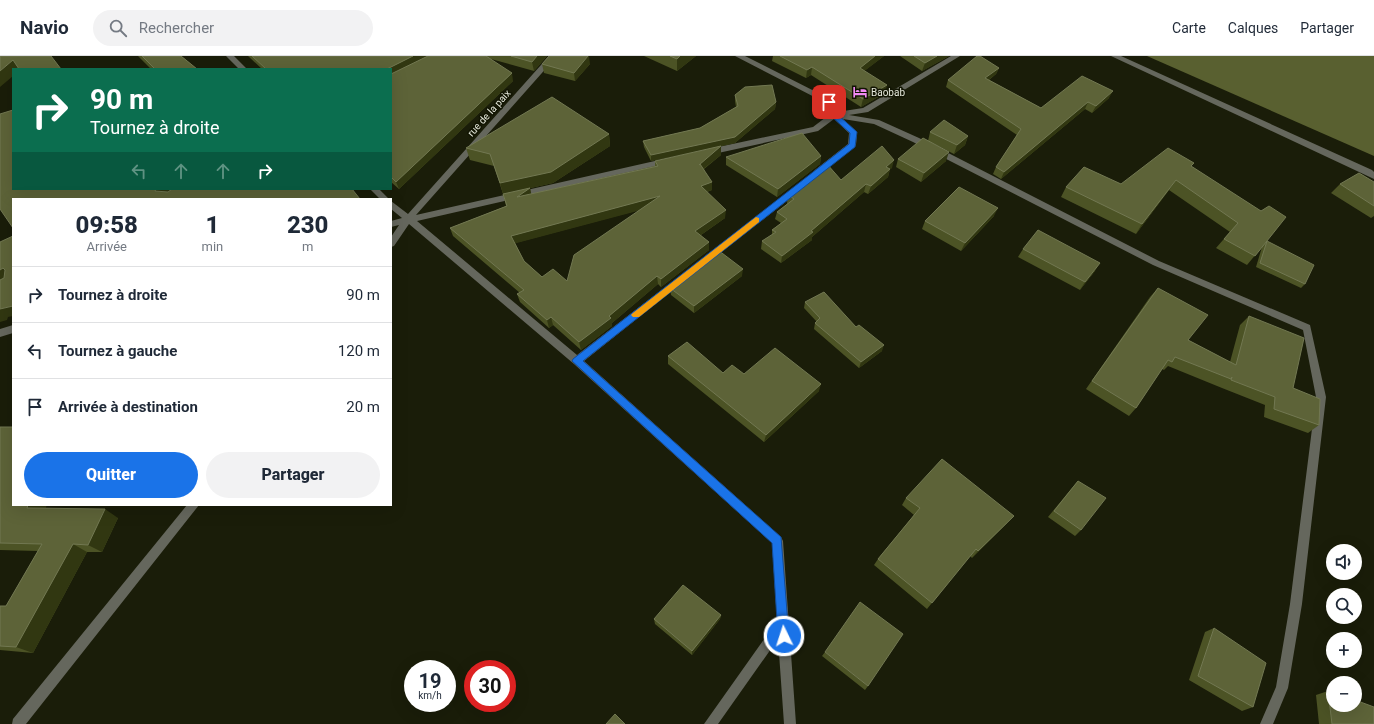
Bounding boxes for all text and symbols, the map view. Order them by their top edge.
search box [93,10,373,46]
text: Navio [20,16,69,39]
icon: search [107,17,129,39]
text: Rechercher [139,19,214,37]
text: Carte [1172,20,1206,36]
text: Calques [1228,20,1278,36]
text: Partager [1300,20,1354,36]
text: 90 m [90,83,153,116]
icon: right [24,84,76,136]
hotel icon: Baobab [852,84,868,100]
pin [812,85,846,119]
street label: rue de la paix [465,87,513,139]
place label: Baobab [871,87,905,98]
icon: arrive [818,91,840,113]
text: Tournez à droite [90,117,219,138]
icon: left [128,160,150,182]
icon: ahead [170,160,192,182]
icon: ahead [212,160,234,182]
icon: right [254,160,276,182]
text: 09:58 [76,211,138,239]
text: 1 [205,211,219,239]
text: 230 [287,211,328,239]
text: Arrivée [87,239,127,254]
text: min [202,239,223,254]
text: m [302,239,313,254]
icon: right [24,284,46,306]
text: Tournez à droite [58,286,167,304]
text: 90 m [346,286,380,304]
icon: left [24,340,46,362]
text: Tournez à gauche [58,342,177,360]
text: 120 m [338,342,380,360]
icon: arrive [24,396,46,418]
text: Arrivée à destination [58,398,198,416]
text: 20 m [346,398,380,416]
button: Quitter [24,452,198,498]
button: Partager [206,452,380,498]
map controls [1326,544,1362,712]
button: sound [1326,544,1362,580]
button: search [1326,588,1362,624]
position arrow [763,615,805,657]
button: + [1326,632,1362,668]
speed limit sign: 30 [464,660,516,712]
text: 19 [419,669,441,693]
button: − [1326,676,1362,712]
text: km/h [418,690,442,701]

